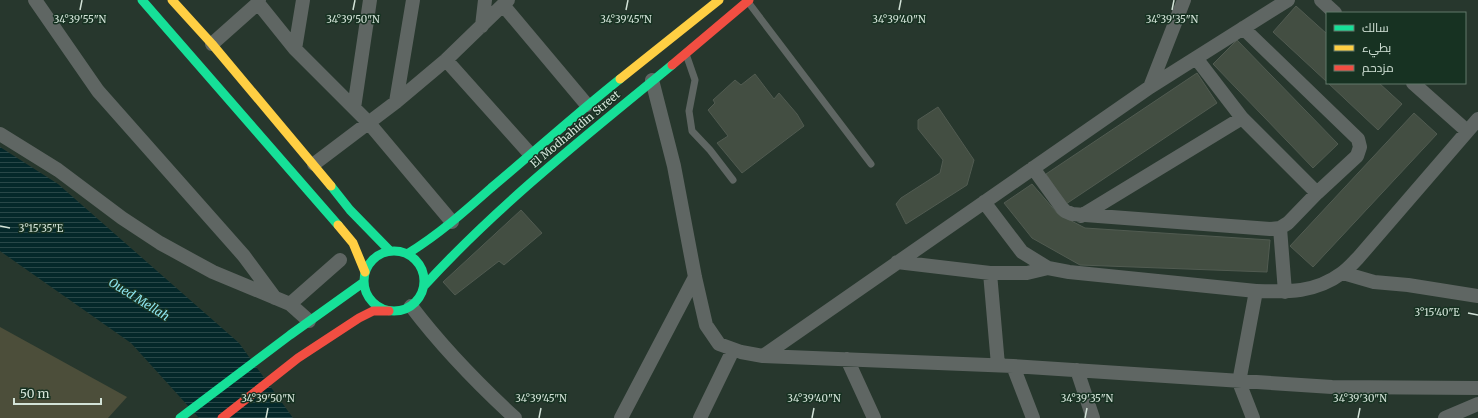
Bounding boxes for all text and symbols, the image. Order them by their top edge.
legend [1326,12,1466,84]
text: 34°39'55"N [54,13,107,26]
text: 34°39'50"N [326,13,380,26]
text: 34°39'45"N [600,13,652,26]
text: 34°39'40"N [872,13,926,26]
text: 34°39'35"N [1146,13,1199,26]
text: سالك [1362,20,1389,35]
text: بطيء [1362,40,1391,58]
text: مزدحم [1362,60,1394,76]
street label: El Modhahidin Street [527,87,623,171]
text: 3°15'35"E [19,222,64,235]
water label: Oued Mellah [106,274,172,324]
text: 3°15'40"E [1414,306,1460,319]
scale bar [14,380,101,406]
text: 50 m [20,386,49,401]
text: 34°39'50"N [241,392,295,405]
text: 34°39'45"N [515,392,567,405]
text: 34°39'40"N [787,392,841,405]
text: 34°39'35"N [1061,392,1114,405]
text: 34°39'30"N [1333,392,1387,405]

